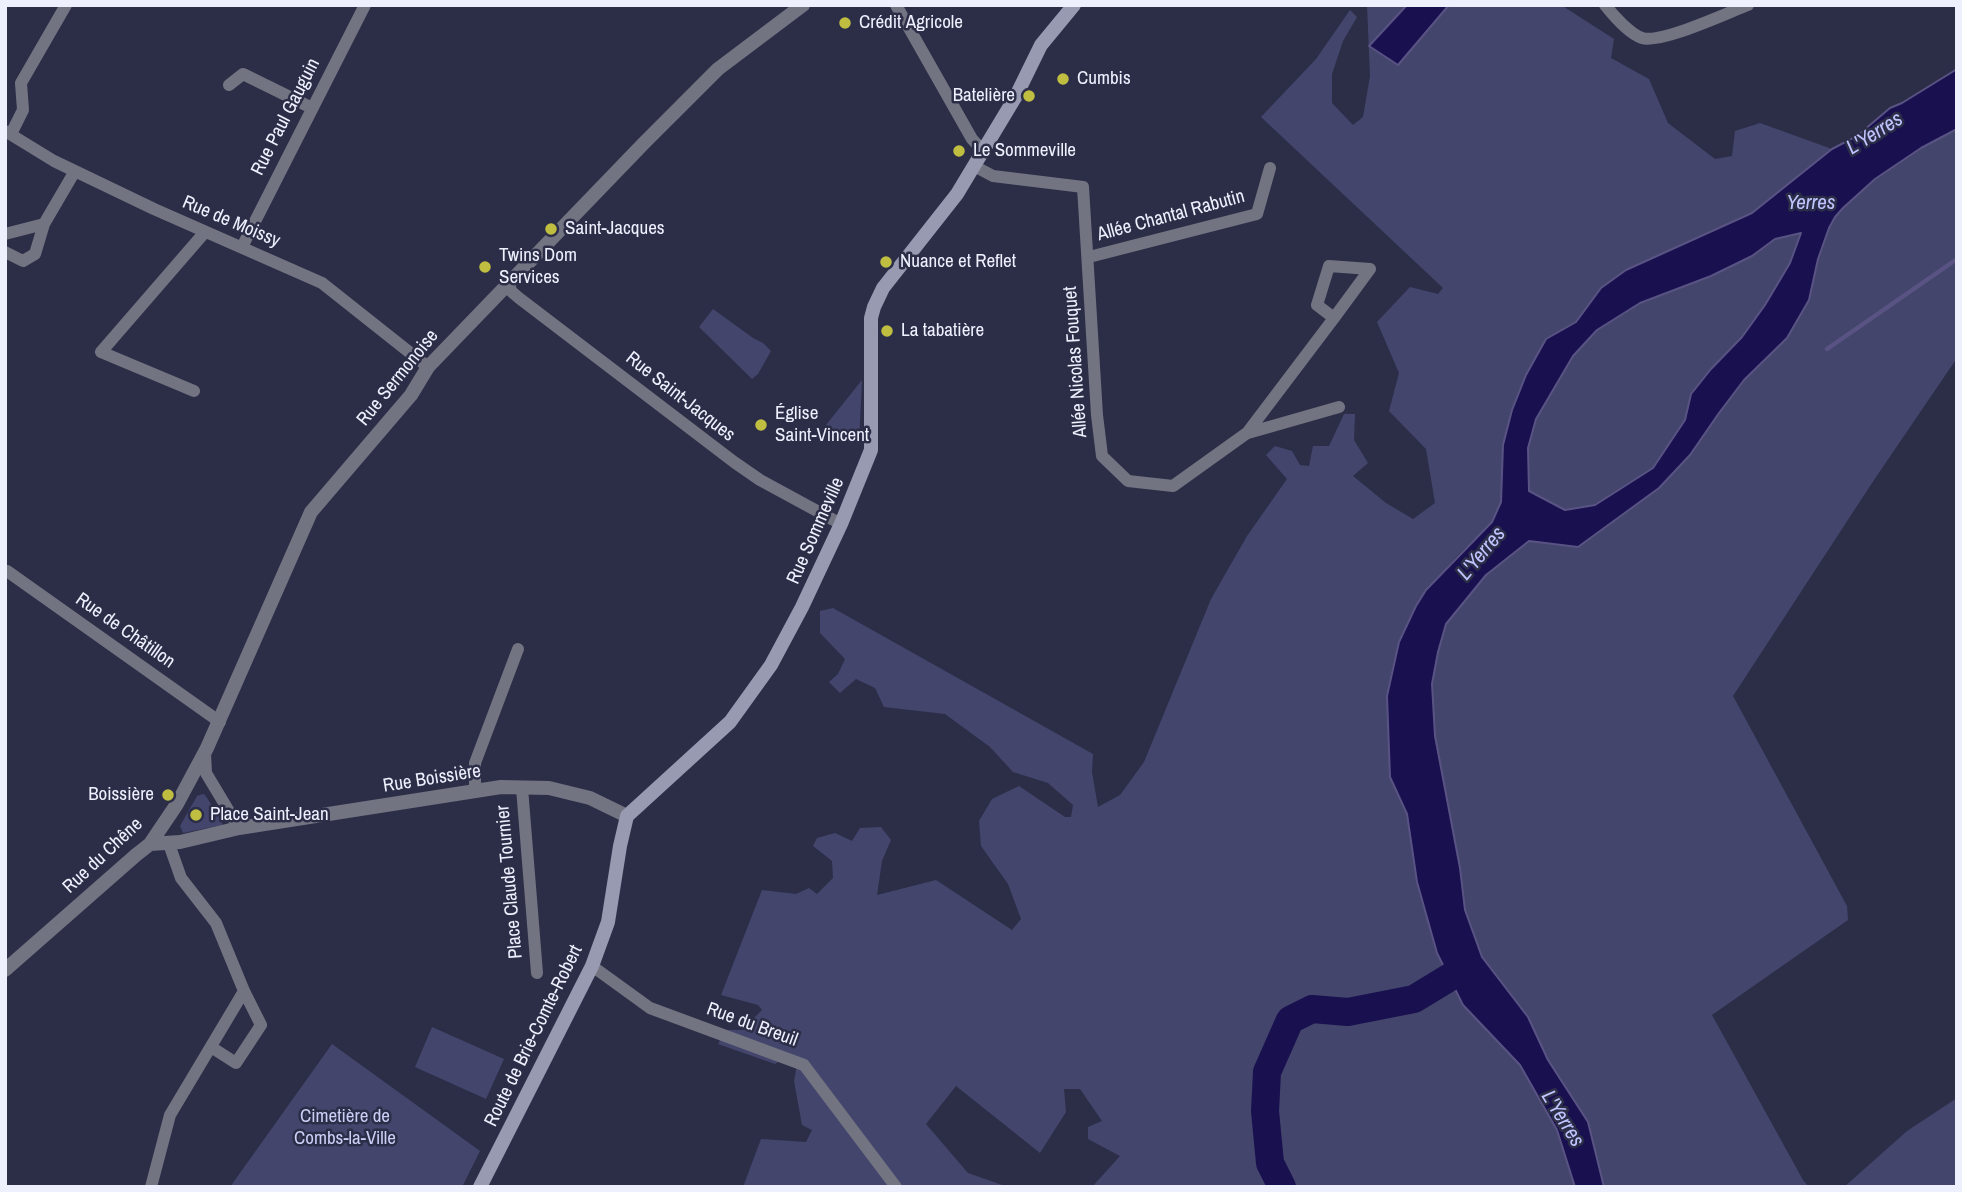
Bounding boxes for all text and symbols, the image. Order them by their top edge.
place label: Crédit Agricole [859,12,963,34]
marker: Crédit Agricole [837,15,853,31]
street label: Rue Paul Gauguin [247,55,325,179]
place label: Cumbis [1077,68,1131,90]
marker: Cumbis [1055,71,1071,87]
place label: Batelière [953,85,1015,107]
marker: Batelière [1021,88,1037,104]
water label: L'Yerres [1842,107,1908,161]
place label: Le Sommeville [973,140,1076,162]
marker: Le Sommeville [951,143,967,159]
street label: Allée Chantal Rabutin [1095,185,1247,247]
water label: Yerres [1787,190,1835,216]
street label: Rue de Moissy [179,191,283,253]
place label: Saint-Jacques [565,218,665,240]
marker: Saint-Jacques [543,221,559,237]
place label: Twins Dom Services [499,245,577,289]
place label: Nuance et Reflet [900,251,1016,273]
marker: Nuance et Reflet [878,254,894,270]
marker: Twins Dom Services [477,259,493,275]
street label: Allée Nicolas Fouquet [1059,286,1093,438]
place label: La tabatière [901,320,984,342]
marker: La tabatière [879,323,895,339]
street label: Rue Sermonoise [352,325,444,431]
street label: Rue Saint-Jacques [621,347,739,447]
place label: Église Saint-Vincent [775,403,869,447]
marker: Église Saint-Vincent [753,417,769,433]
street label: Rue Sommeville [782,474,850,588]
water label: L'Yerres [1453,522,1511,586]
street label: Rue de Châtillon [71,588,179,674]
street label: Rue Boissière [381,760,483,798]
place label: Boissière [88,784,154,806]
marker: Boissière [160,787,176,803]
place label: Place Saint-Jean [210,804,329,826]
street label: Place Claude Tournier [492,804,528,960]
marker: Place Saint-Jean [188,807,204,823]
street label: Rue du Chêne [58,813,148,899]
street label: Route de Brie-Comte-Robert [480,942,588,1130]
street label: Rue du Breuil [703,998,801,1052]
water label: L'Yerres [1535,1086,1589,1152]
park label: Cimetière de Combs-la-Ville [294,1106,396,1150]

